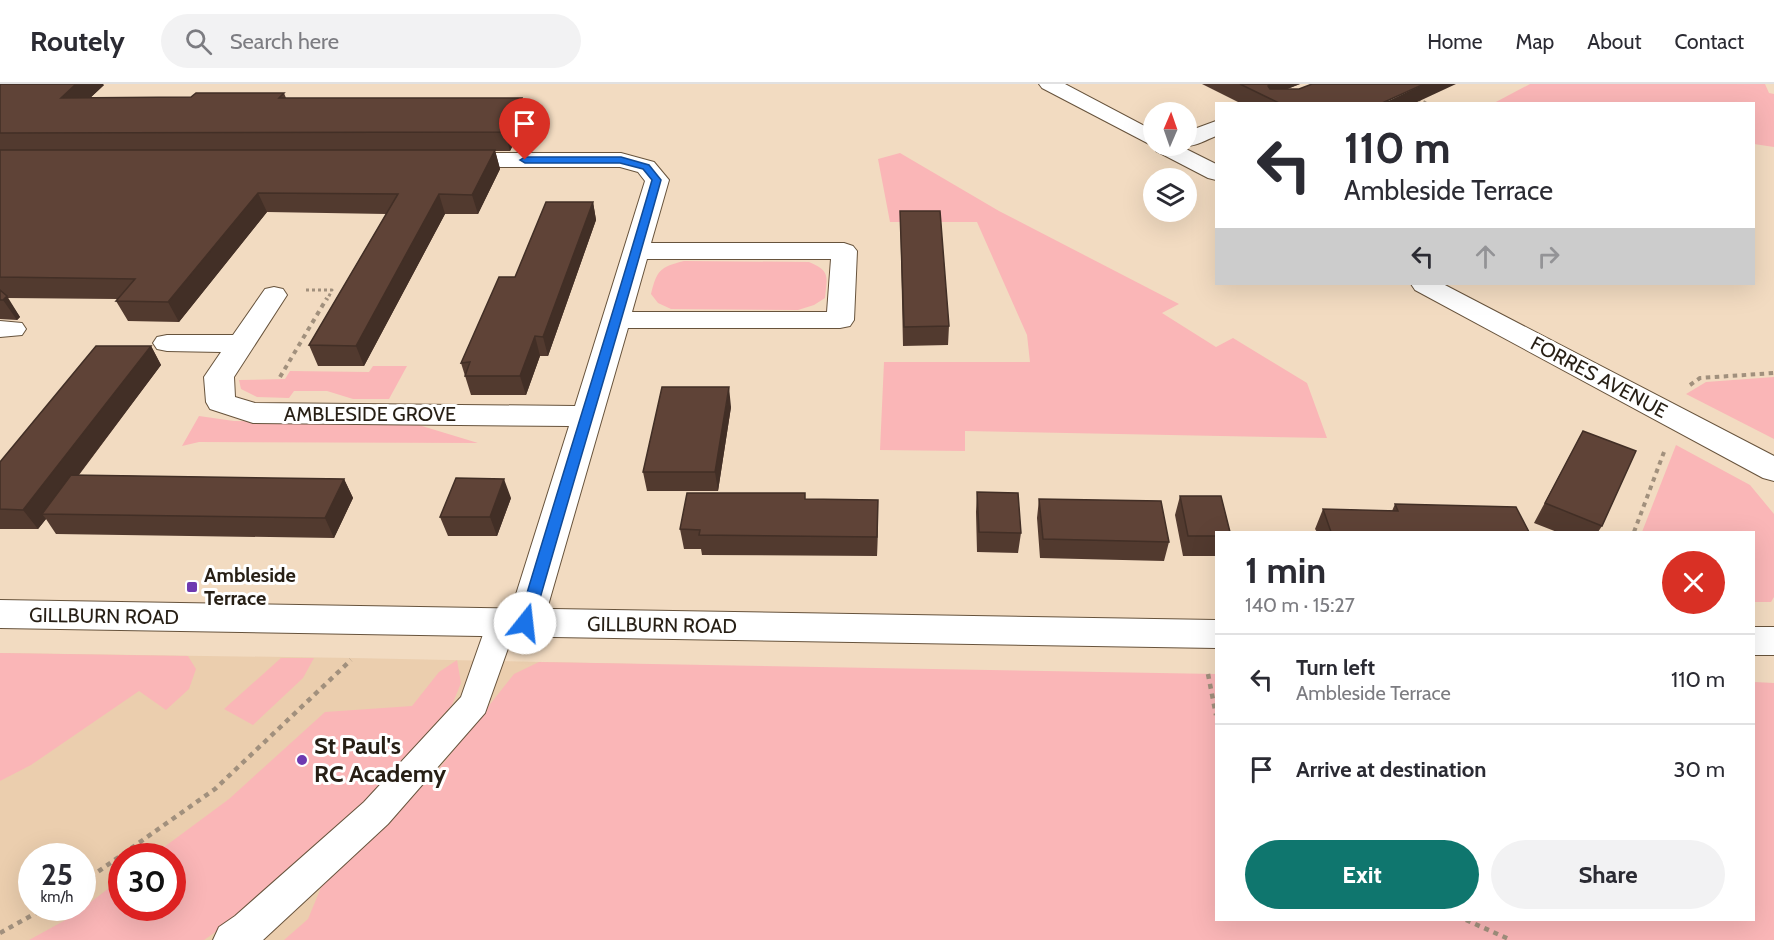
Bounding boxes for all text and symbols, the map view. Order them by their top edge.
search box [161,14,581,68]
text: Routely [30,24,125,58]
icon: search [182,25,215,58]
text: Search here [230,28,339,55]
text: Home [1427,29,1483,54]
text: Map [1516,29,1554,54]
text: About [1587,29,1641,54]
text: Contact [1674,29,1744,54]
pin [499,98,550,160]
north arrow [1143,102,1197,156]
map controls [1143,102,1197,222]
icon: arrive [508,107,541,140]
text: 110 m [1344,122,1451,174]
icon: left [1245,126,1323,204]
button: layers [1143,168,1197,222]
text: Ambleside Terrace [1344,174,1553,207]
icon: left [1406,240,1439,273]
icon: ahead [1469,240,1502,273]
icon: right [1532,240,1565,273]
street label: FORRES AVENUE [1527,331,1671,423]
street label: AMBLESIDE GROVE [284,402,456,426]
text: 1 min [1245,548,1326,592]
button: close [1662,551,1725,614]
place label: Ambleside Terrace [204,563,296,610]
marker: Ambleside Terrace [185,580,199,594]
position arrow [493,591,557,655]
text: 140 m · 15:27 [1245,593,1355,617]
street label: GILLBURN ROAD [29,603,179,629]
street label: GILLBURN ROAD [587,612,737,638]
text: Turn left [1296,654,1375,681]
icon: left [1245,663,1278,696]
text: 110 m [1671,666,1725,693]
text: Ambleside Terrace [1296,681,1451,705]
place label: St Paul's RC Academy [314,731,446,788]
marker: St Paul's RC Academy [295,753,309,767]
icon: arrive [1245,753,1278,786]
text: Arrive at destination [1296,756,1486,783]
text: 30 m [1673,756,1725,783]
button: Exit [1245,840,1479,909]
button: Share [1491,840,1725,909]
speed limit sign: 30 [108,843,186,921]
text: 25 [41,856,73,893]
text: km/h [41,888,73,906]

